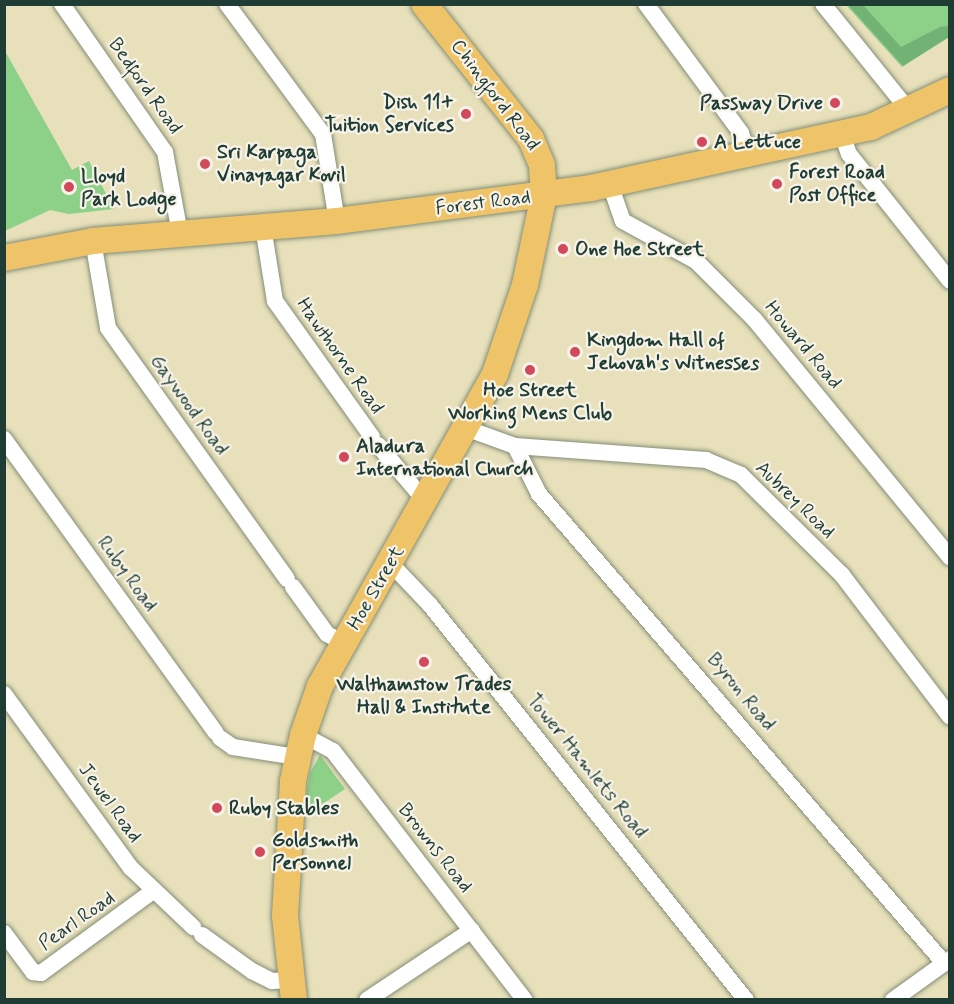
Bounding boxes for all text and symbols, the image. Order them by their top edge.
street label: Bedford Road [103,34,187,138]
street label: Chingford Road [446,35,544,155]
place label: Dish 11+ Tuition Services [325,90,454,137]
place label: Passway Drive [701,91,823,115]
marker: Passway Drive [828,96,842,110]
marker: Dish 11+ Tuition Services [459,107,473,121]
place label: A Lettuce [714,130,801,154]
marker: A Lettuce [695,135,709,149]
place label: Sri Karpaga Vinayagar Kovil [217,140,348,187]
marker: Sri Karpaga Vinayagar Kovil [198,157,212,171]
place label: Forest Road Post Office [789,160,885,207]
place label: Lloyd Park Lodge [81,164,176,211]
marker: Forest Road Post Office [770,177,784,191]
marker: Lloyd Park Lodge [62,180,76,194]
street label: Forest Road [434,185,532,221]
place label: One Hoe Street [575,237,706,261]
marker: One Hoe Street [556,242,570,256]
street label: Hawthorne Road [291,294,389,418]
street label: Howard Road [759,296,847,394]
place label: Kingdom Hall of Jehovah's Witnesses [587,328,764,375]
marker: Kingdom Hall of Jehovah's Witnesses [568,345,582,359]
street label: Gaywood Road [144,350,234,460]
marker: Hoe Street Working Mens Club [523,363,537,377]
place label: Hoe Street Working Mens Club [447,379,613,426]
place label: Aladura International Church [356,434,538,481]
marker: Aladura International Church [337,450,351,464]
street label: Aubrey Road [750,456,840,544]
street label: Ruby Road [92,532,162,616]
street label: Hoe Street [342,542,410,634]
street label: Byron Road [701,648,781,736]
marker: Walthamstow Trades Hall & Institute [417,655,431,669]
place label: Walthamstow Trades Hall & Institute [337,672,511,719]
street label: Tower Hamlets Road [522,690,652,842]
street label: Jewel Road [73,758,147,848]
place label: Ruby Stables [229,796,339,820]
street label: Browns Road [393,798,477,898]
marker: Ruby Stables [210,801,224,815]
place label: Goldsmith Personnel [272,828,358,875]
marker: Goldsmith Personnel [253,845,267,859]
street label: Pearl Road [34,886,120,956]

